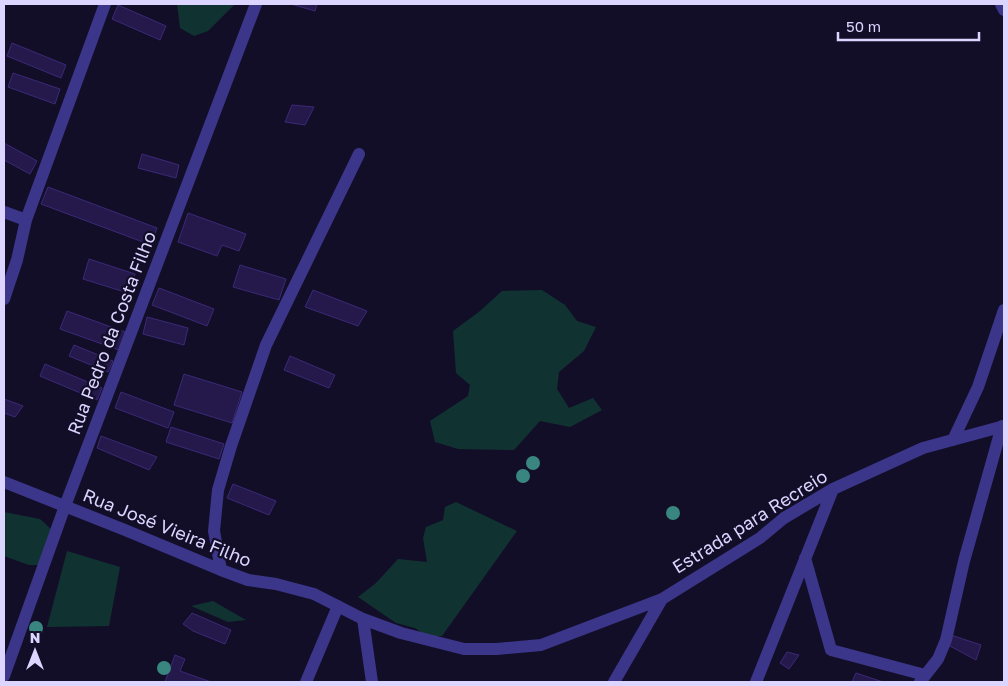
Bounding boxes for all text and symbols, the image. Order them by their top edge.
scale bar [838,10,979,42]
text: 50 m [846,17,881,35]
street label: Rua Pedro da Costa Filho [62,228,160,437]
street label: Estrada para Recreio [668,465,831,578]
street label: Rua José Vieira Filho [80,483,255,571]
north arrow [10,626,60,676]
text: N [30,629,40,646]

